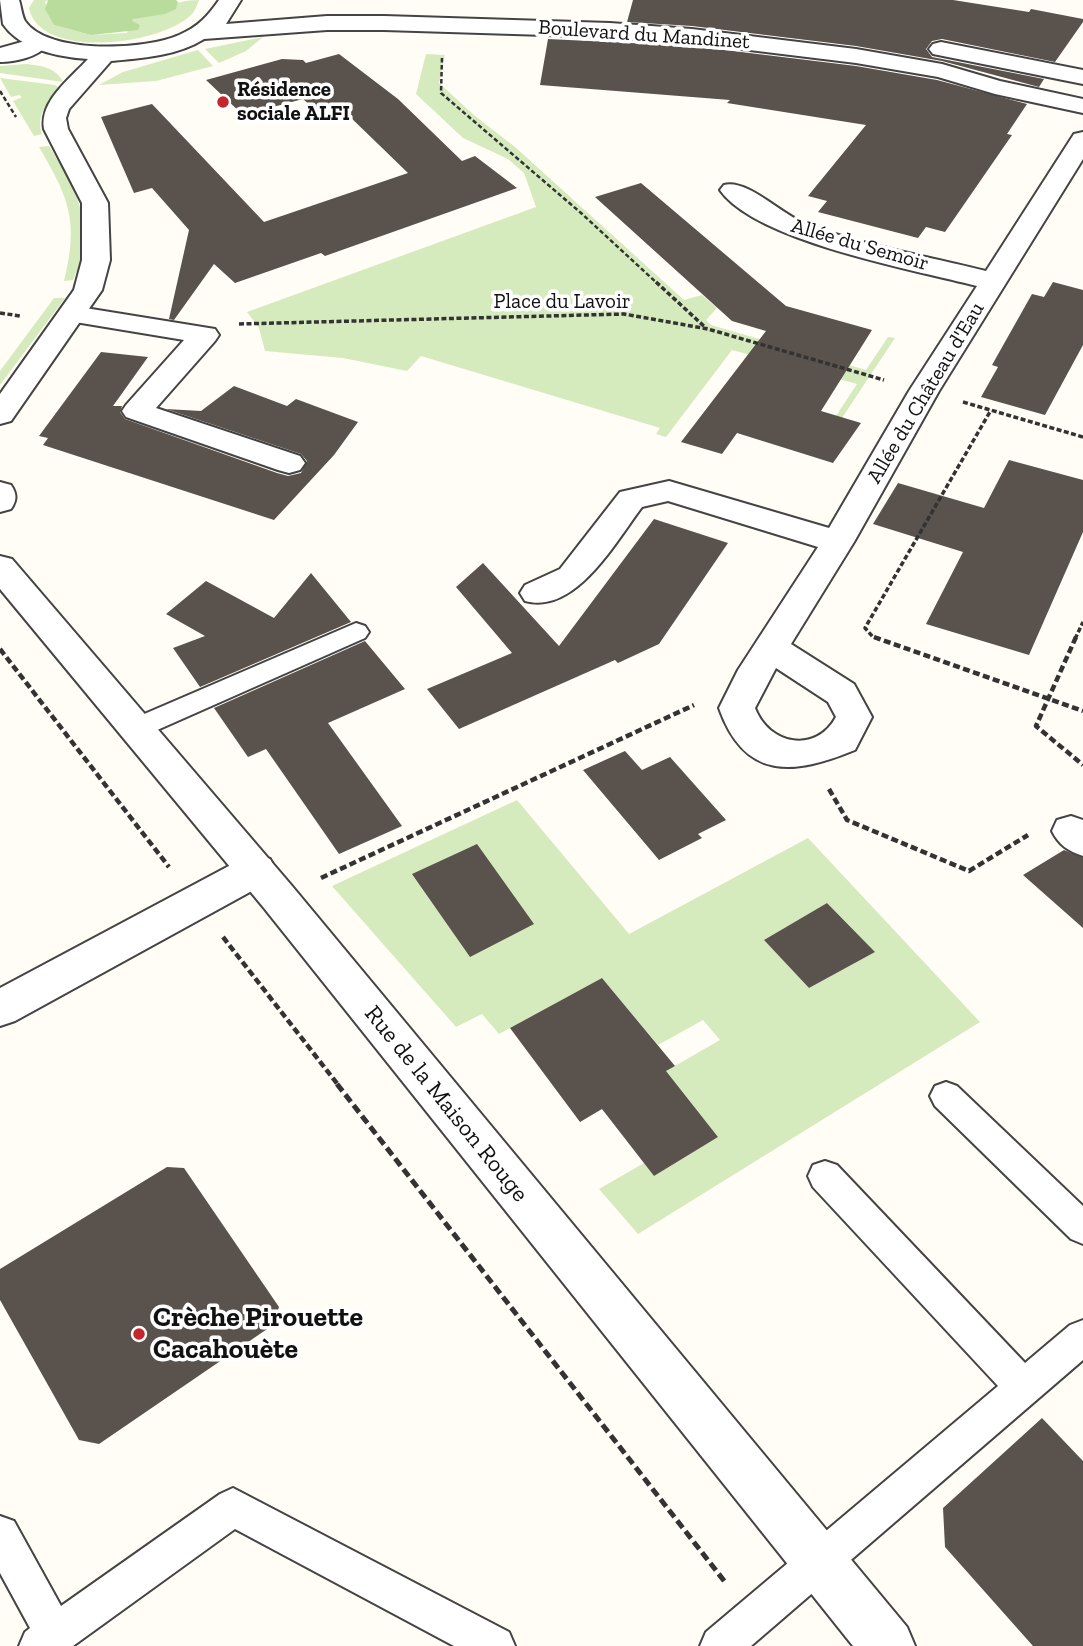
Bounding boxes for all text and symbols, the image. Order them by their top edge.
street label: Boulevard du Mandinet [537,15,751,55]
place label: Résidence sociale ALFI [237,77,350,127]
marker: Résidence sociale ALFI [215,94,231,110]
street label: Allée du Semoir [788,213,932,277]
street label: Place du Lavoir [493,289,631,315]
street label: Allée du Château d'Eau [862,298,990,488]
street label: Rue de la Maison Rouge [358,1000,534,1208]
place label: Crèche Pirouette Cacahouète [153,1301,363,1367]
marker: Crèche Pirouette Cacahouète [131,1326,147,1342]

